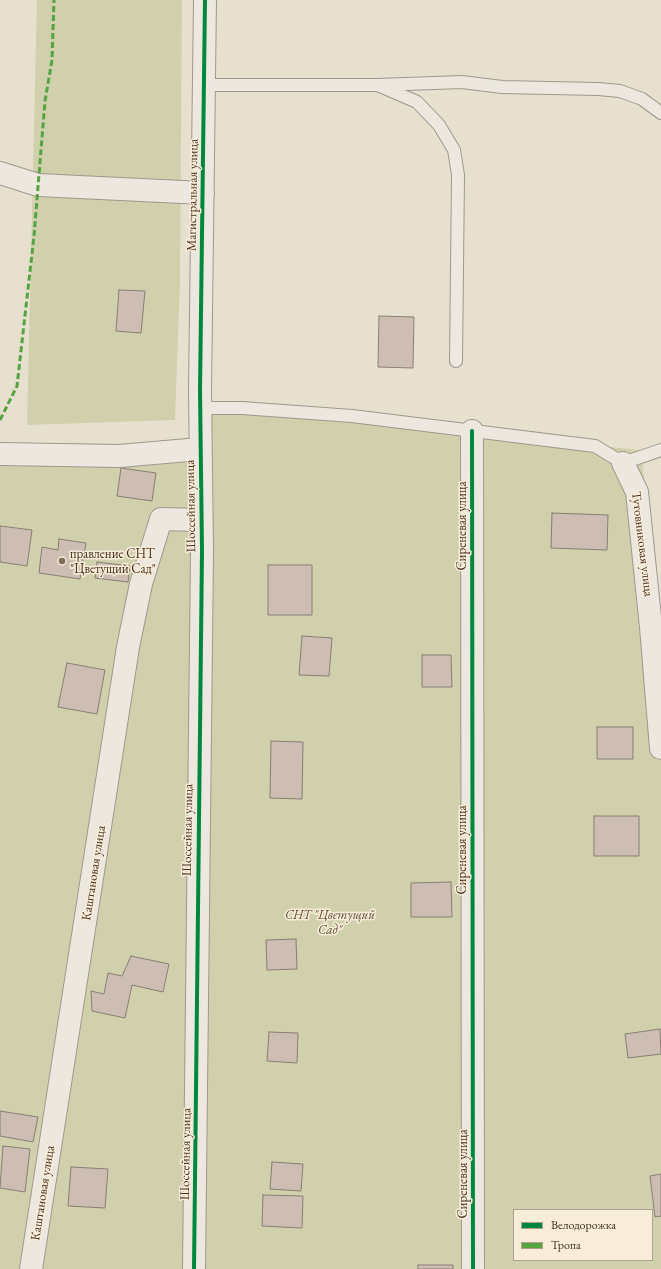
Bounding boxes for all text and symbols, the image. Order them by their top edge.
street label: Магистральная улица [184,139,202,251]
street label: Шоссейная улица [182,460,200,552]
street label: Сиреневая улица [454,481,470,571]
street label: Тутовниковая улица [628,491,656,597]
place label: правление СНТ "Цветущий Сад" [70,546,156,577]
marker: правление СНТ "Цветущий Сад" [57,556,67,566]
street label: Шоссейная улица [179,784,197,876]
street label: Сиреневая улица [454,805,470,895]
street label: Каштановая улица [79,824,109,922]
park label: СНТ "Цветущий Сад" [285,907,375,938]
street label: Шоссейная улица [177,1108,195,1200]
street label: Сиреневая улица [455,1129,471,1219]
street label: Каштановая улица [28,1144,58,1242]
legend [513,1209,653,1261]
text: Велодорожка [551,1217,616,1233]
text: Тропа [551,1237,581,1253]

